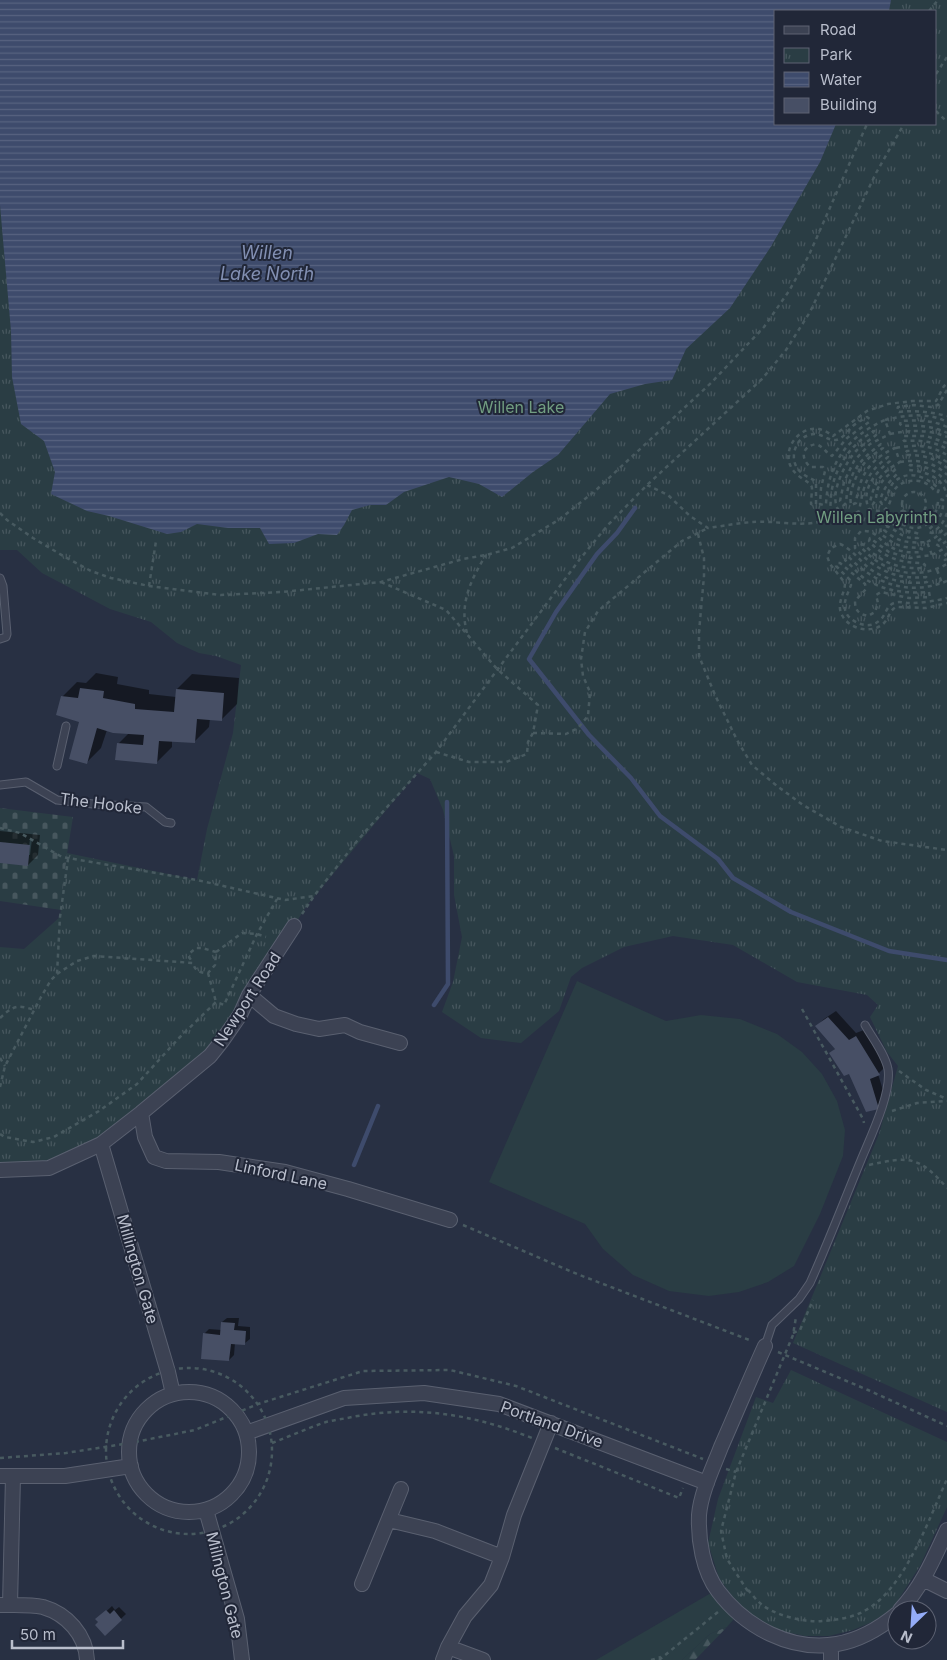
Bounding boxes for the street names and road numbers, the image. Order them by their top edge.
street label: The Hooke [59,788,143,818]
street label: Newport Road [209,948,285,1050]
street label: Linford Lane [233,1154,329,1194]
street label: Millington Gate [113,1212,163,1326]
street label: Portland Drive [498,1396,606,1452]
street label: Millngton Gate [202,1530,248,1640]

